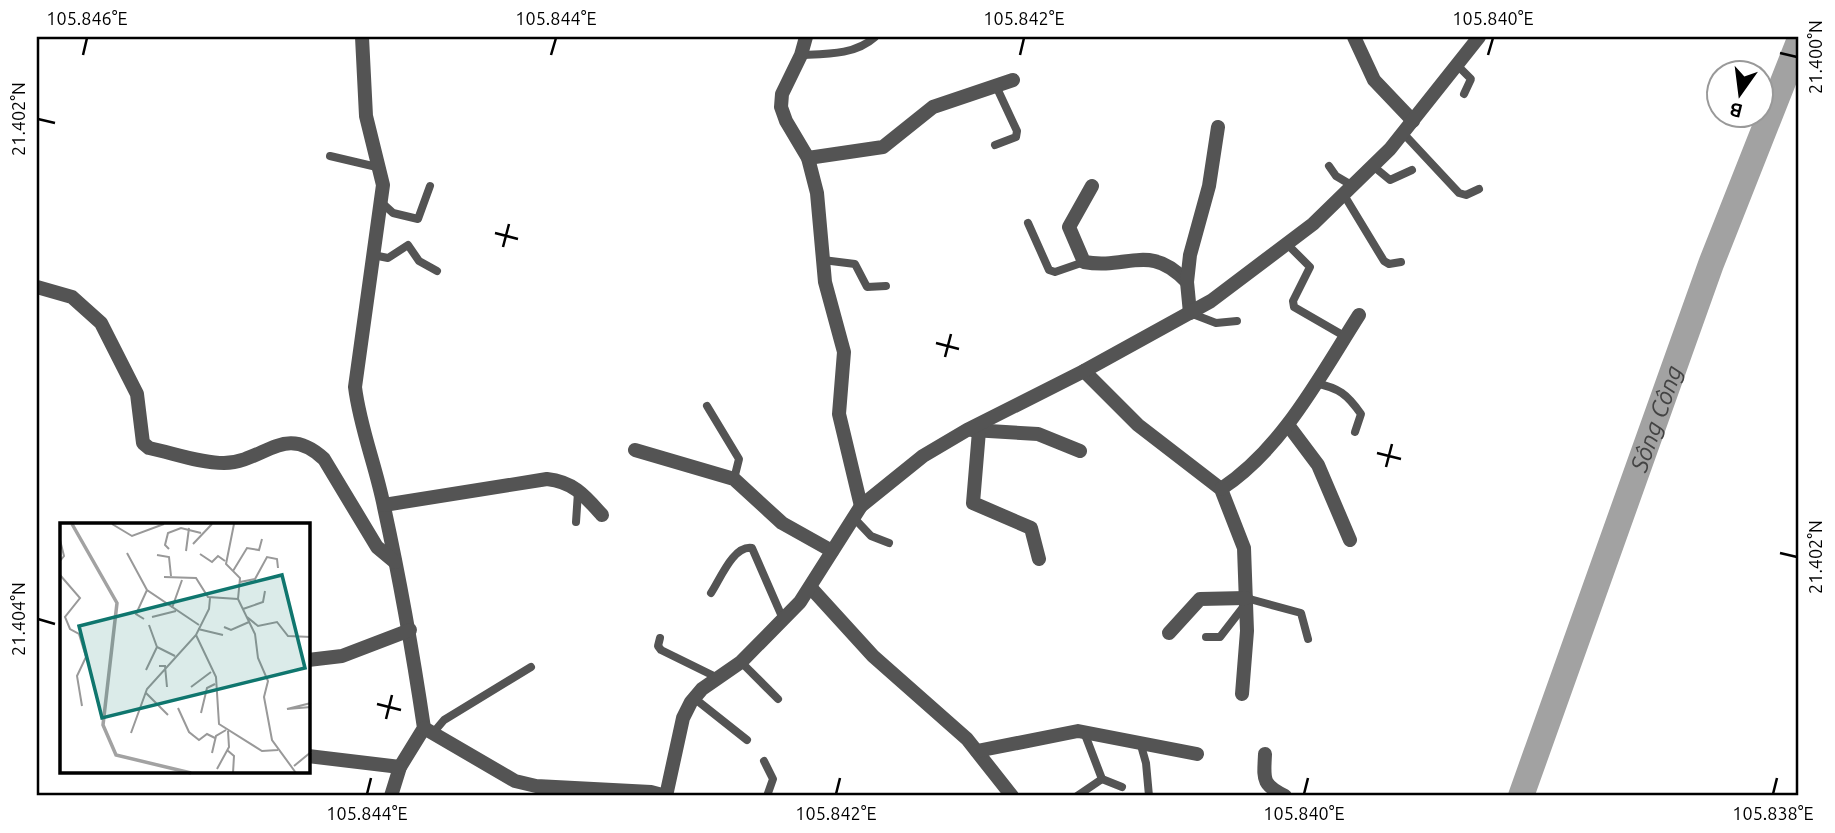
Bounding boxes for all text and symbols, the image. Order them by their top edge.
text: 105.846°E [46,8,128,28]
text: 105.844°E [515,8,597,28]
text: 105.842°E [983,8,1065,28]
text: 105.840°E [1452,8,1534,28]
text: 21.400°N [1805,20,1825,94]
north arrow [1706,60,1776,130]
text: 21.402°N [8,82,28,156]
text: B [1727,98,1745,123]
water label: Sông Công [1624,362,1687,476]
text: 21.402°N [1805,520,1825,594]
inset map [60,523,310,774]
text: 21.404°N [8,582,28,656]
text: 105.844°E [326,803,408,823]
text: 105.842°E [795,803,877,823]
text: 105.840°E [1263,803,1345,823]
text: 105.838°E [1732,803,1814,823]

